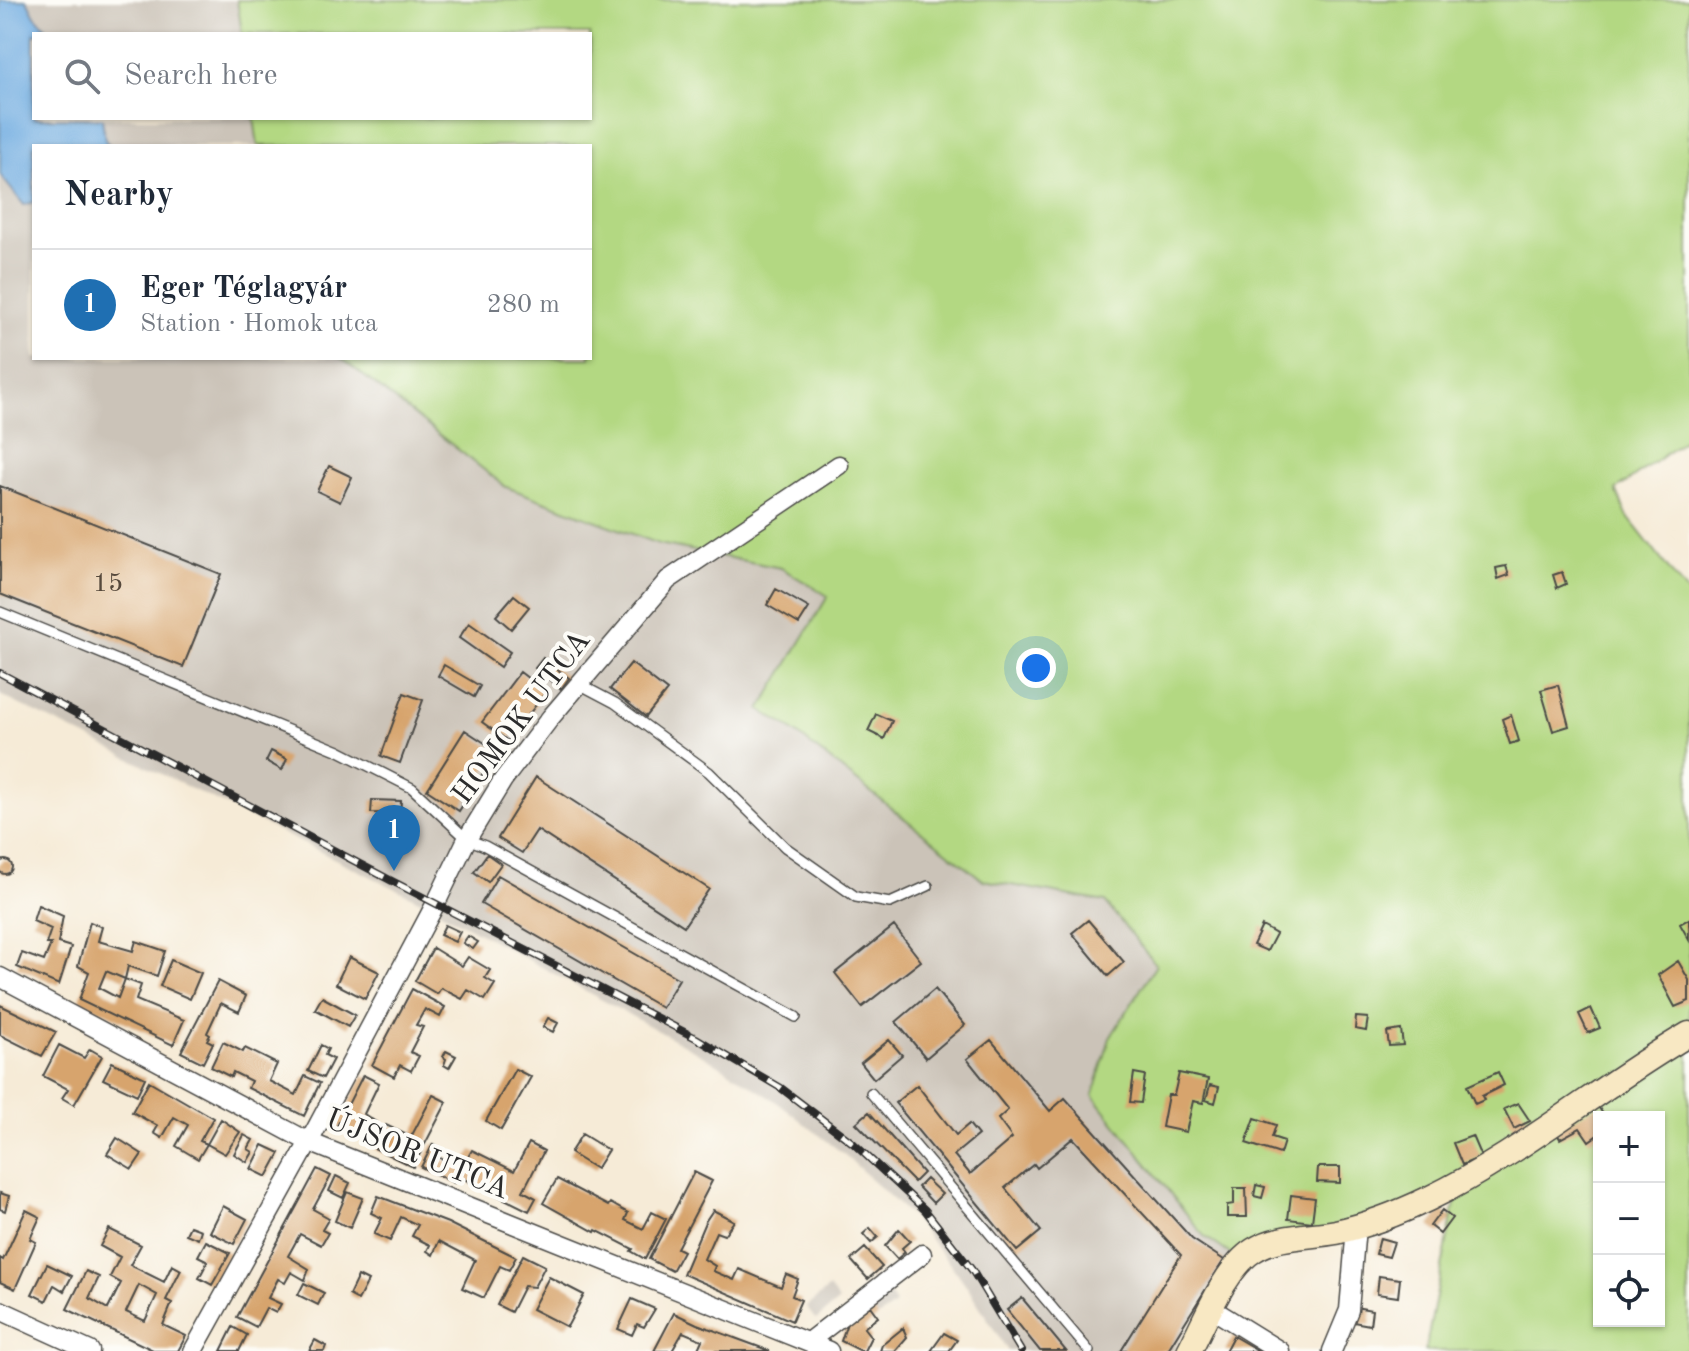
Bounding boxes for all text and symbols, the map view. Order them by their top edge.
search box [32,32,592,120]
icon: search [60,54,104,98]
text: Search here [124,61,278,91]
text: Nearby [64,179,174,213]
text: Eger Téglagyár [140,274,347,304]
text: 1 [82,292,98,318]
text: 280 m [487,292,560,318]
text: Station · Homok utca [140,311,378,337]
house number: 15 [93,571,123,597]
street label: HOMOK UTCA [447,626,597,810]
your location [1016,648,1056,688]
pin: 1 [368,805,420,871]
street label: ÚJSOR UTCA [321,1100,515,1206]
map controls [1593,1111,1665,1327]
button: + [1593,1111,1665,1183]
button: − [1593,1183,1665,1255]
button: locate [1593,1255,1665,1327]

